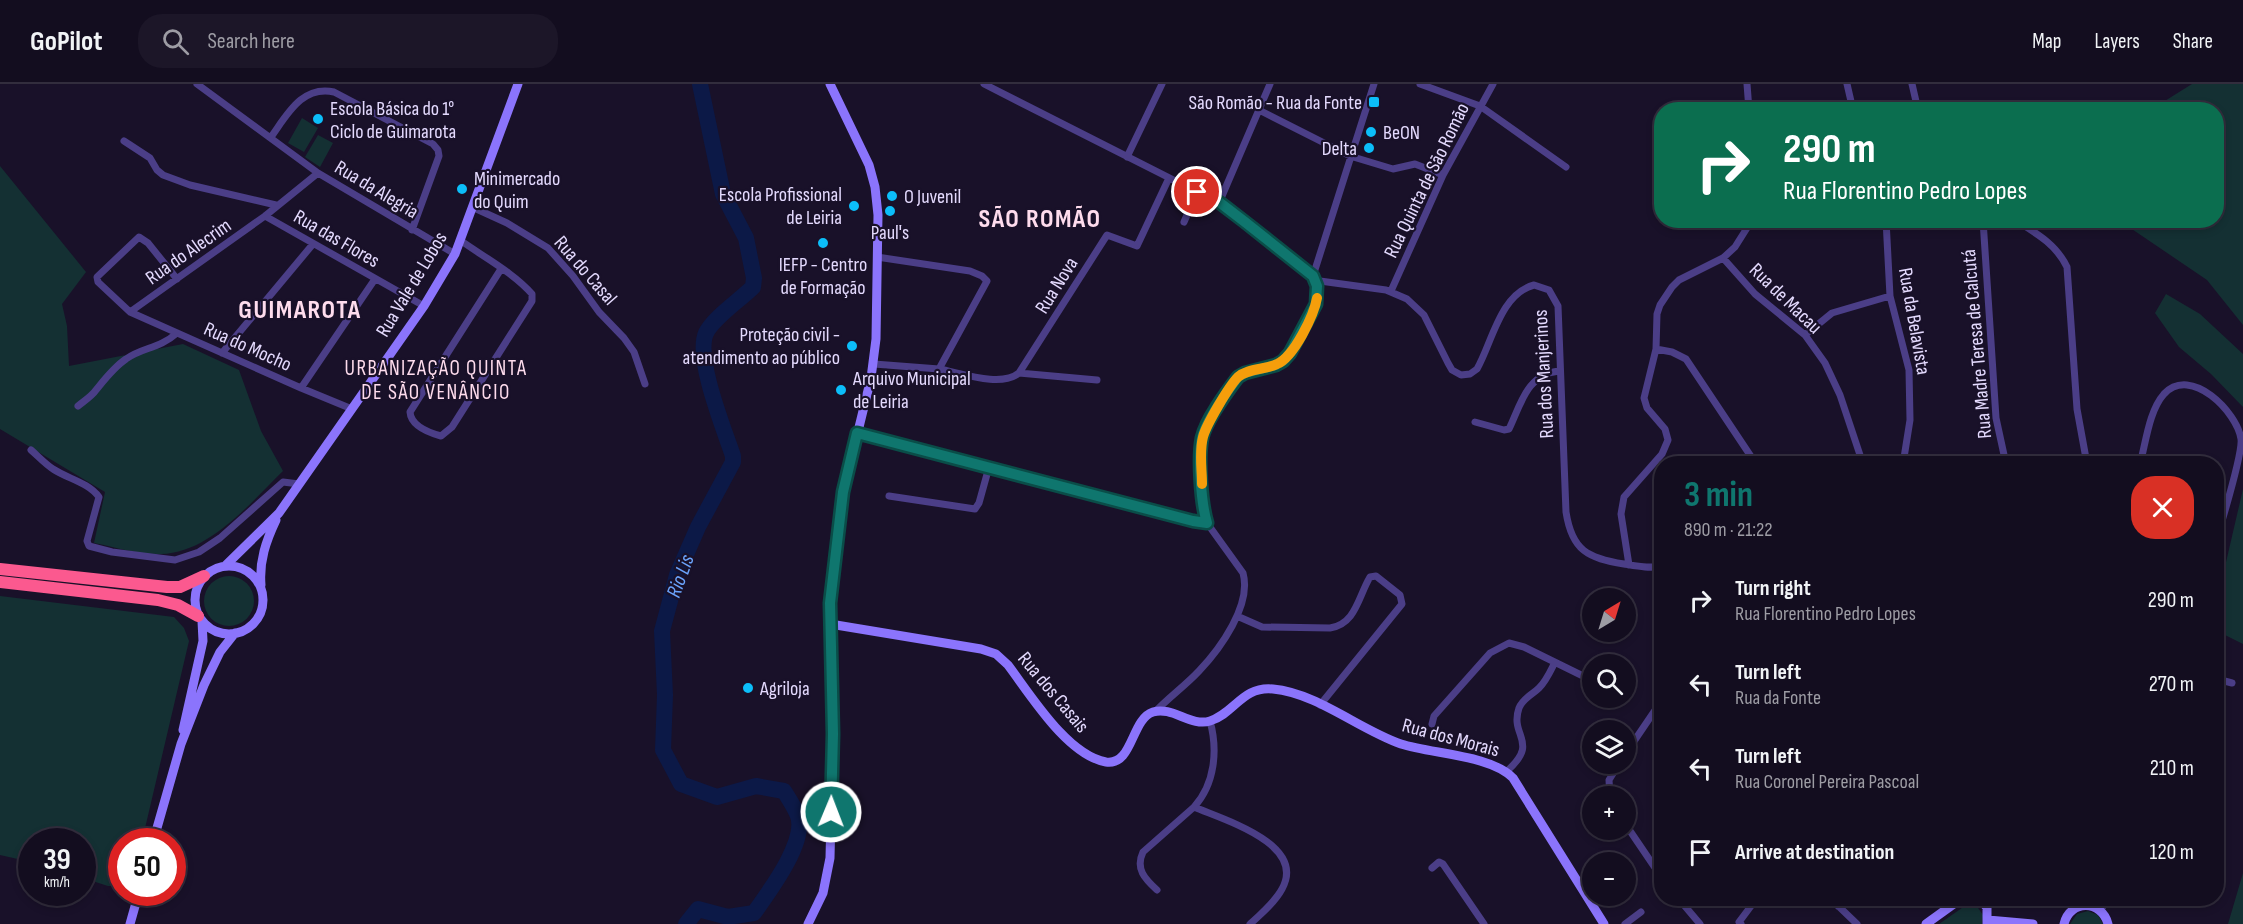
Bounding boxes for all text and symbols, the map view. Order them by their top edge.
search box [138,14,558,68]
text: GoPilot [30,25,102,58]
icon: search [159,25,192,58]
text: Search here [207,28,295,55]
text: Map [2032,29,2061,54]
text: Layers [2094,29,2140,54]
text: Share [2173,29,2213,54]
place label: São Romão - Rua da Fonte [1188,91,1362,115]
marker: São Romão - Rua da Fonte [1367,95,1381,109]
place label: Escola Básica do 1° Ciclo de Guimarota [330,97,456,144]
street label: Rua Quinta de São Romão [1379,99,1475,262]
marker: Escola Básica do 1° Ciclo de Guimarota [311,112,325,126]
place label: BeON [1383,121,1420,145]
text: 290 m [1783,124,1876,175]
marker: BeON [1364,125,1378,139]
icon: right [1684,126,1762,204]
place label: Delta [1322,137,1357,161]
marker: Delta [1362,141,1376,155]
street label: Rua da Alegria [330,156,423,224]
pin [1171,166,1222,217]
place label: Minimercado do Quim [474,167,560,214]
icon: arrive [1180,175,1213,208]
text: Rua Florentino Pedro Lopes [1783,175,2027,207]
marker: Minimercado do Quim [455,182,469,196]
place label: Escola Profissional de Leiria [719,183,842,230]
place label: O Juvenil [904,185,961,209]
marker: O Juvenil [885,189,899,203]
marker: Escola Profissional de Leiria [847,199,861,213]
marker: Paul's [883,204,897,218]
district label: SÃO ROMÃO [978,204,1102,235]
street label: Rua das Flores [289,205,384,273]
street label: Rua do Alecrim [141,214,236,290]
place label: Paul's [871,221,909,245]
street label: Rua Vale de Lobos [371,228,453,341]
street label: Rua do Casal [549,231,622,310]
marker: IEFP - Centro de Formação [816,236,830,250]
street label: Rua Madre Teresa de Calcutá [1957,248,1997,439]
place label: IEFP - Centro de Formação [779,253,867,300]
street label: Rua Nova [1030,253,1083,318]
street label: Rua de Macau [1744,258,1827,339]
street label: Rua da Belavista [1893,266,1935,377]
district label: GUIMAROTA [238,295,362,326]
street label: Rua dos Manjerinos [1529,309,1559,439]
street label: Rua do Mocho [200,317,295,377]
place label: Proteção civil - atendimento ao público [683,323,840,370]
marker: Proteção civil - atendimento ao público [845,339,859,353]
district label: URBANIZAÇÃO QUINTA DE SÃO VENÂNCIO [345,356,527,405]
place label: Arquivo Municipal de Leiria [852,367,971,414]
marker: Arquivo Municipal de Leiria [834,383,848,397]
text: 3 min [1684,474,1753,517]
button: close [2131,476,2194,539]
text: 890 m · 21:22 [1684,518,1772,542]
water label: Rio Lis [661,551,700,601]
text: Turn right [1735,575,1811,602]
icon: right [1684,584,1717,617]
text: 290 m [2148,587,2194,614]
north arrow [1582,588,1636,642]
map controls [1582,588,1636,906]
text: Rua Florentino Pedro Lopes [1735,602,1916,626]
street label: Rua dos Casais [1012,647,1094,738]
button: search [1582,654,1636,708]
text: Turn left [1735,659,1801,686]
icon: left [1684,668,1717,701]
text: 270 m [2149,671,2194,698]
place label: Agriloja [759,677,810,701]
marker: Agriloja [741,681,755,695]
text: Rua da Fonte [1735,686,1821,710]
street label: Rua dos Morais [1399,713,1502,762]
button: layers [1582,720,1636,774]
text: Turn left [1735,743,1801,770]
icon: left [1684,752,1717,785]
text: 210 m [2150,755,2194,782]
text: Rua Coronel Pereira Pascoal [1735,770,1919,794]
position arrow [799,780,863,844]
button: + [1582,786,1636,840]
speed limit sign: 50 [108,828,186,906]
icon: arrive [1684,836,1717,869]
text: Arrive at destination [1735,839,1894,866]
text: 120 m [2150,839,2194,866]
text: 39 [43,842,71,878]
button: − [1582,852,1636,906]
text: km/h [44,873,70,892]

